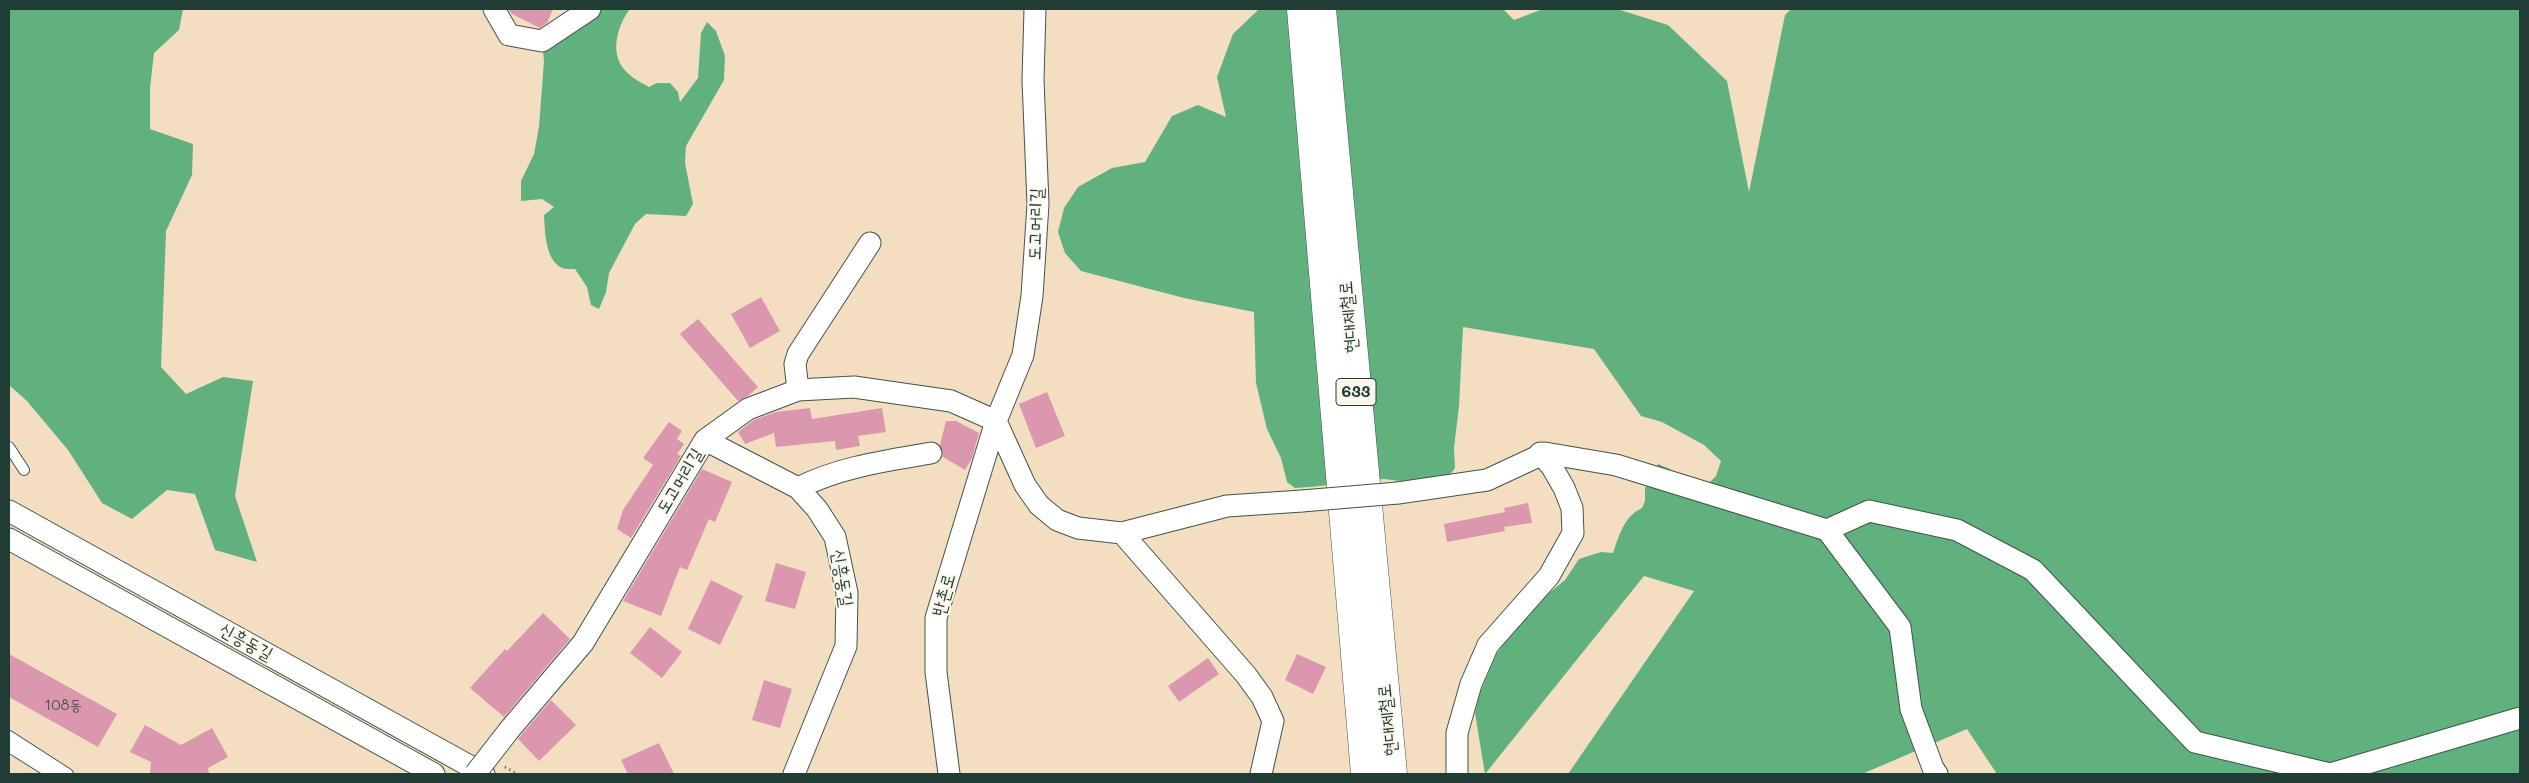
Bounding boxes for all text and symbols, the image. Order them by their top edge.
street label: 도고머리길 [1024,187,1048,261]
street label: 현대제철로 [1335,280,1363,354]
road number: 633 [1336,378,1376,406]
street label: 도고머리길 [652,444,708,518]
street label: 신흥동길 [827,548,857,608]
street label: 반촌로 [928,571,960,619]
street label: 신흥동길 [215,619,277,665]
street label: 현대제철로 [1373,683,1403,757]
house number: 108동 [44,696,82,714]

